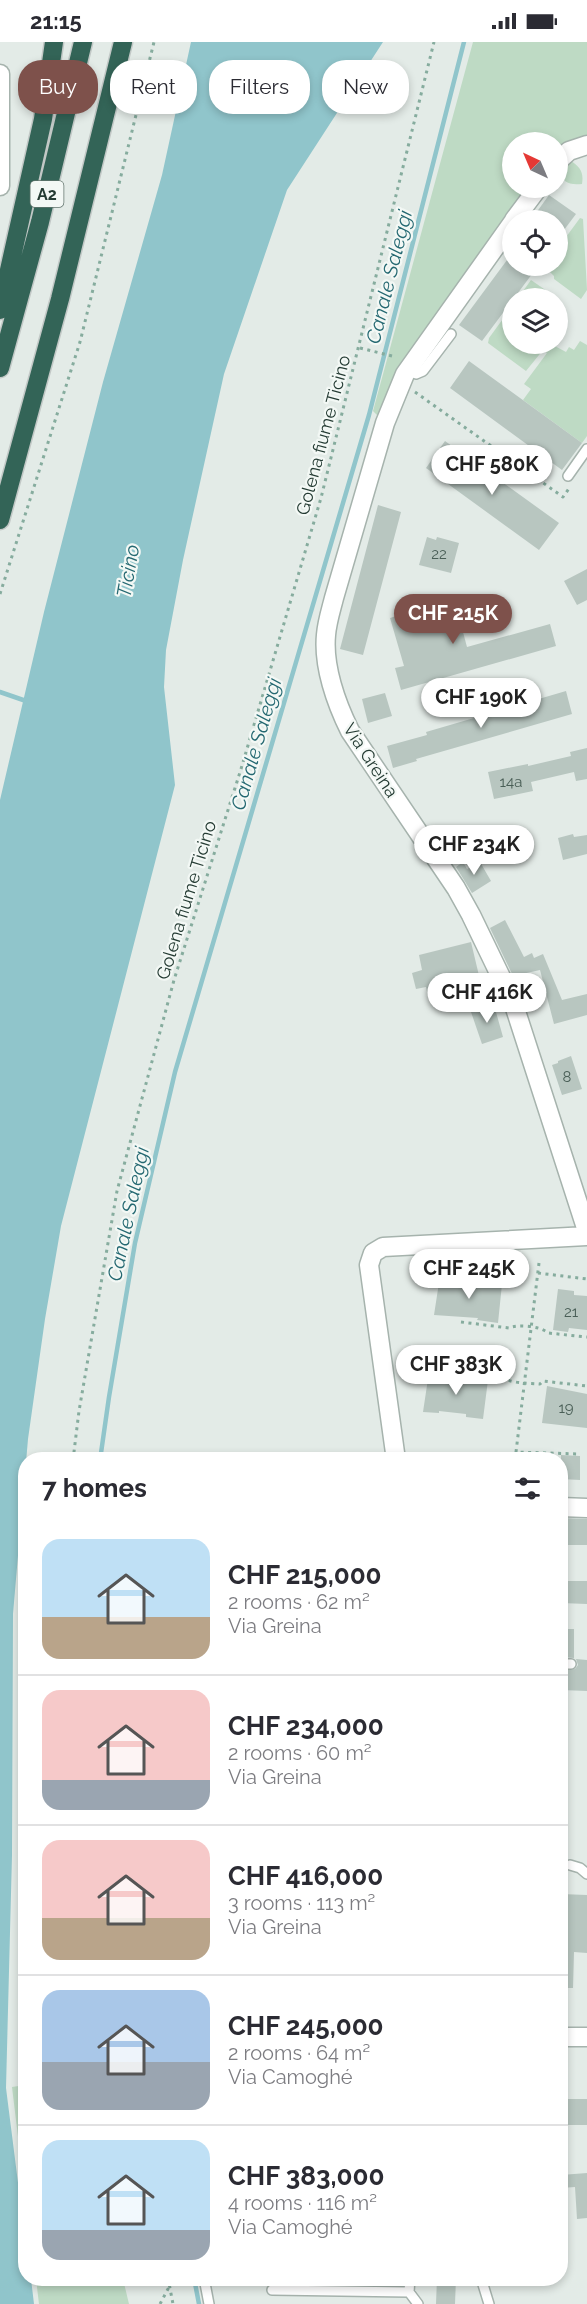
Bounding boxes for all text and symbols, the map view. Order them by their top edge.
text: 21:15 [30,8,82,34]
chip: Buy [18,60,98,114]
chip: Rent [110,60,197,114]
chip: Filters [209,60,310,114]
chip: New [322,60,409,114]
north arrow [502,132,568,198]
map controls [502,132,568,354]
road number: A2 [30,181,63,207]
water label: Canale Saleggi [361,207,417,346]
button: locate [502,210,568,276]
button: layers [502,288,568,354]
street label: Golena fiume Ticino [292,352,355,517]
pin: CHF 580K [430,445,554,496]
text: CHF 580K [445,452,539,476]
water label: Ticino [112,543,144,599]
house number: 22 [431,545,447,563]
pin: CHF 215K [391,594,515,645]
text: CHF 215K [408,601,498,625]
water label: Canale Saleggi [226,674,287,813]
pin: CHF 190K [419,678,543,729]
text: CHF 190K [435,685,527,709]
street label: Via Greina [339,719,403,801]
house number: 14a [500,773,522,791]
street label: Golena fiume Ticino [152,818,220,982]
pin: CHF 234K [412,825,536,876]
text: CHF 234K [428,832,520,856]
pin: CHF 416K [425,973,549,1024]
text: CHF 416K [441,980,533,1004]
house number: 8 [563,1068,572,1086]
water label: Canale Saleggi [102,1144,154,1283]
pin: CHF 245K [407,1249,531,1300]
text: CHF 245K [423,1256,515,1280]
house number: 21 [564,1303,579,1321]
pin: CHF 383K [394,1345,518,1396]
text: CHF 383K [410,1352,502,1376]
house number: 19 [558,1399,574,1417]
icon: filters [511,1472,544,1505]
text: 7 homes [42,1473,147,1503]
text: CHF 215,000 [228,1560,382,1590]
icon: home [90,1563,162,1635]
text: 2 rooms · 62 m² [228,1590,370,1614]
text: Via Greina [228,1614,322,1638]
text: CHF 234,000 [228,1711,384,1741]
icon: home [90,1714,162,1786]
text: 2 rooms · 60 m² [228,1741,372,1765]
text: Via Greina [228,1765,322,1789]
text: CHF 416,000 [228,1861,383,1891]
icon: home [90,1864,162,1936]
text: 3 rooms · 113 m² [228,1891,375,1915]
text: Via Greina [228,1915,322,1939]
text: CHF 245,000 [228,2011,384,2041]
icon: home [90,2014,162,2086]
text: 2 rooms · 64 m² [228,2041,370,2065]
text: Via Camoghé [228,2065,353,2089]
text: CHF 383,000 [228,2161,384,2191]
icon: home [90,2164,162,2236]
text: 4 rooms · 116 m² [228,2191,377,2215]
text: Via Camoghé [228,2215,353,2239]

